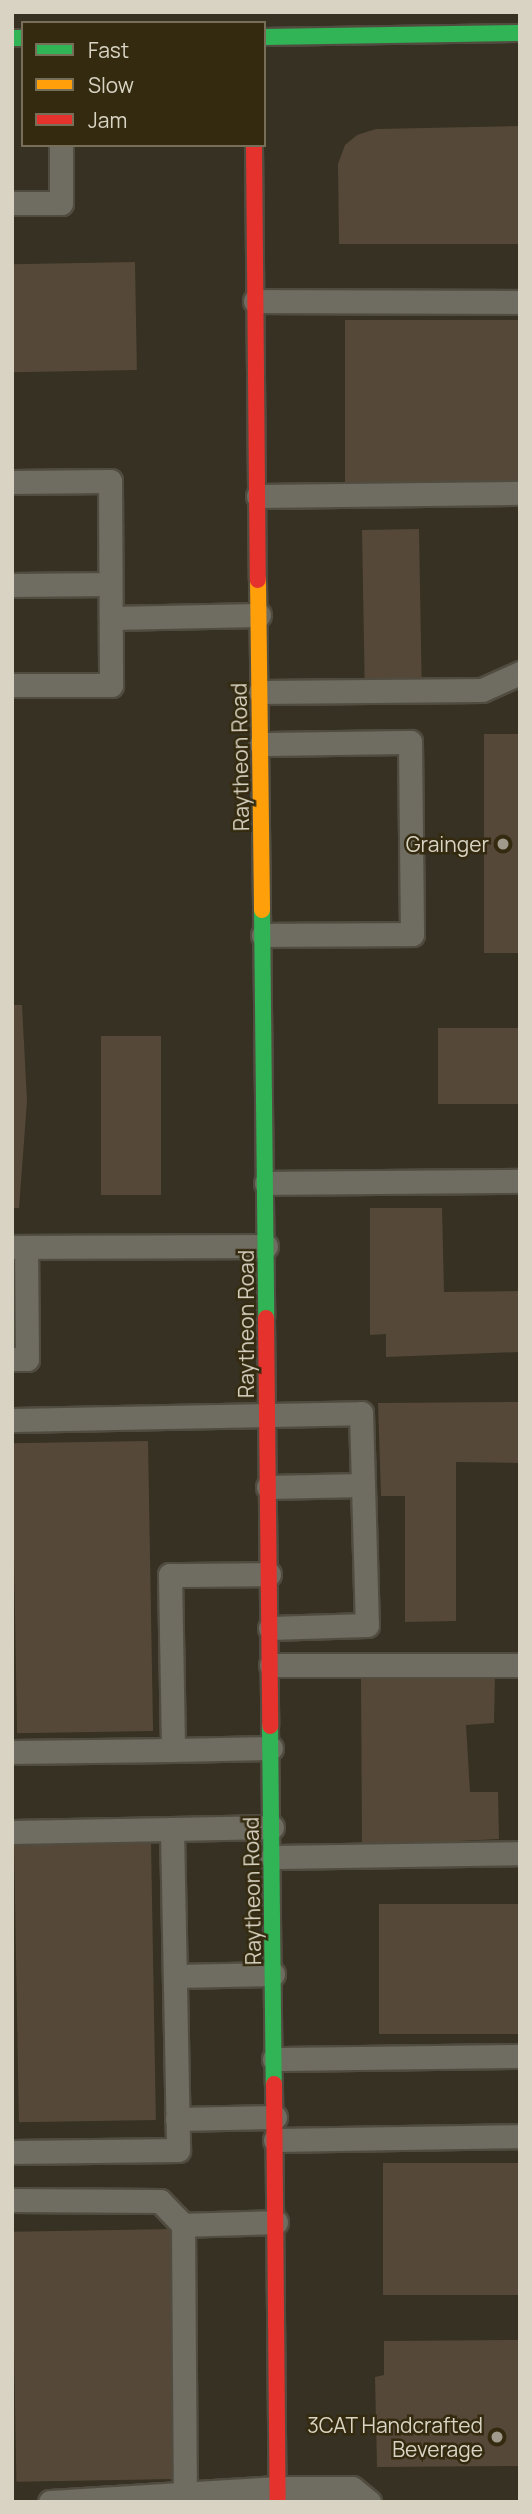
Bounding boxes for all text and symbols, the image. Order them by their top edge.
legend [21,21,266,147]
text: Fast [88,36,129,64]
text: Slow [88,71,134,99]
text: Jam [88,106,127,134]
street label: Raytheon Road [226,683,254,831]
place label: Grainger [406,831,489,857]
marker: Grainger [495,836,511,852]
street label: Raytheon Road [233,1250,259,1398]
street label: Raytheon Road [238,1817,266,1965]
place label: 3CAT Handcrafted Beverage [307,2412,483,2462]
marker: 3CAT Handcrafted Beverage [489,2429,505,2445]

